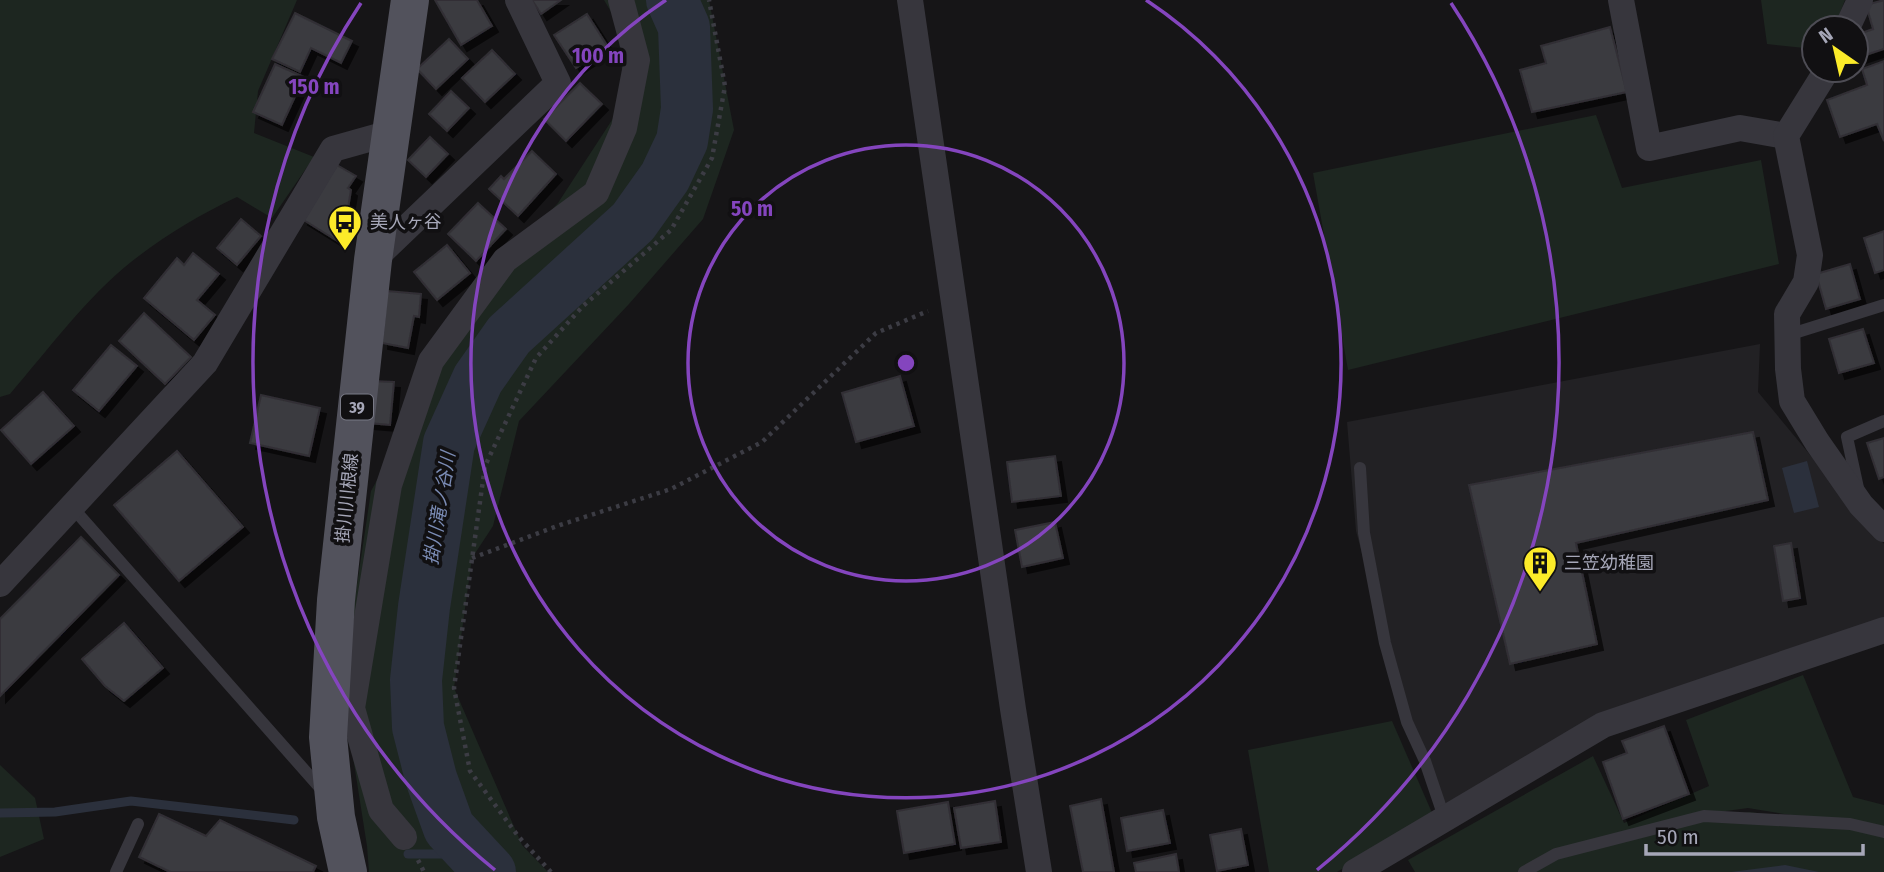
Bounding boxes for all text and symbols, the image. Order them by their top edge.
north arrow [1800,14,1870,84]
text: N [1815,23,1837,48]
text: 100 m [572,43,624,69]
text: 150 m [288,74,340,100]
text: 50 m [731,196,773,222]
bus stop icon: 美人ヶ谷 [326,203,364,252]
place label: 美人ヶ谷 [370,211,442,233]
centre of rings [894,351,918,375]
road number: 39 [341,394,373,420]
water label: 掛川滝ノ谷川 [419,448,460,566]
street label: 掛川川根線 [331,452,363,544]
building icon: 三笠幼稚園 [1521,544,1559,593]
place label: 三笠幼稚園 [1564,552,1654,574]
scale bar [1646,812,1863,856]
text: 50 m [1657,824,1699,850]

